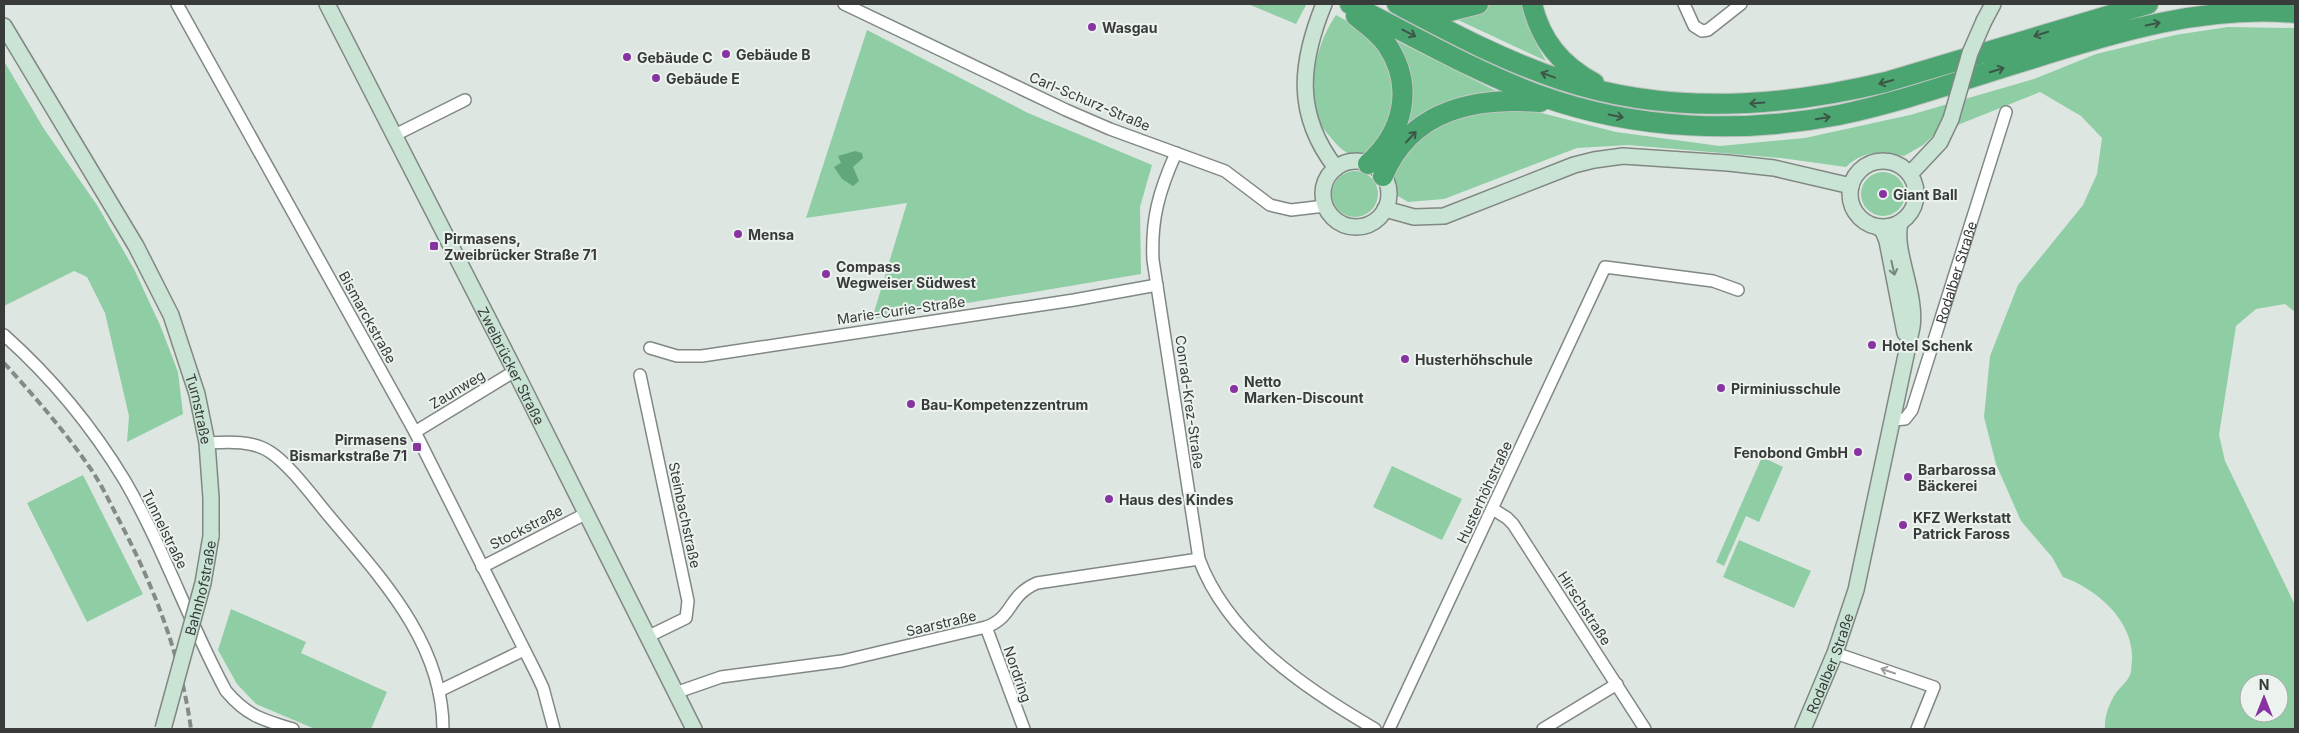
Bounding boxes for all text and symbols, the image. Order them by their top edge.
place label: Wasgau [1102,19,1157,36]
one-way arrow [2144,19,2160,28]
marker: Wasgau [1086,21,1098,33]
one-way arrow [1401,29,1416,39]
one-way arrow [2034,30,2050,40]
place label: Gebäude B [736,46,810,63]
marker: Gebäude B [720,48,732,60]
place label: Gebäude C [637,49,713,66]
marker: Gebäude C [621,51,633,63]
one-way arrow [1988,64,2004,74]
street label: Carl-Schurz-Straße [1027,68,1153,134]
place label: Gebäude E [666,70,740,87]
one-way arrow [1541,70,1556,79]
marker: Gebäude E [650,72,662,84]
one-way arrow [1879,78,1895,87]
one-way arrow [1749,99,1765,108]
one-way arrow [1608,112,1624,121]
one-way arrow [1815,112,1831,122]
one-way arrow [1405,130,1417,143]
place label: Giant Ball [1893,186,1958,203]
marker: Giant Ball [1877,188,1889,200]
street label: Rodalber Straße [1931,219,1980,326]
place label: Mensa [748,226,794,243]
marker: Mensa [732,228,744,240]
place label: Pirmasens, Zweibrücker Straße 71 [444,230,597,263]
marker: Pirmasens, Zweibrücker Straße 71 [428,240,440,252]
place label: Compass Wegweiser Südwest [836,258,976,291]
one-way arrow [1889,259,1898,275]
street label: Bismarckstraße [336,268,400,366]
marker: Compass Wegweiser Südwest [820,268,832,280]
street label: Marie-Curie-Straße [836,293,966,327]
street label: Zweibrücker Straße [475,304,549,427]
street label: Conrad-Krez-Straße [1172,334,1208,470]
place label: Hotel Schenk [1882,337,1974,354]
marker: Hotel Schenk [1866,339,1878,351]
place label: Husterhöhschule [1415,351,1533,368]
marker: Husterhöhschule [1399,353,1411,365]
street label: Zaunweg [426,366,488,412]
street label: Turnstraße [182,371,216,446]
place label: Netto Marken-Discount [1244,373,1364,406]
place label: Pirminiusschule [1731,380,1841,397]
marker: Pirminiusschule [1715,382,1727,394]
marker: Netto Marken-Discount [1228,383,1240,395]
place label: Bau-Kompetenzzentrum [921,396,1088,413]
marker: Bau-Kompetenzzentrum [905,398,917,410]
place label: Pirmasens Bismarkstraße 71 [290,431,407,464]
street label: Husterhöhstraße [1453,438,1515,546]
marker: Pirmasens Bismarkstraße 71 [411,441,423,453]
place label: Fenobond GmbH [1734,444,1848,461]
marker: Fenobond GmbH [1852,446,1864,458]
street label: Steinbachstraße [665,460,705,570]
place label: Barbarossa Bäckerei [1918,461,1996,494]
marker: Barbarossa Bäckerei [1902,471,1914,483]
street label: Tunnelstraße [138,486,192,572]
place label: Haus des Kindes [1119,491,1234,508]
marker: Haus des Kindes [1103,493,1115,505]
street label: Stockstraße [487,501,565,553]
place label: KFZ Werkstatt Patrick Faross [1913,509,2011,542]
marker: KFZ Werkstatt Patrick Faross [1897,519,1909,531]
street label: Bahnhofstraße [181,539,219,637]
street label: Hirschstraße [1555,568,1615,648]
street label: Saarstraße [904,607,978,639]
street label: Rodalber Straße [1802,611,1856,716]
street label: Nordring [1000,644,1036,704]
one-way arrow [1881,666,1896,675]
north arrow [2239,673,2289,723]
text: N [2259,676,2269,693]

